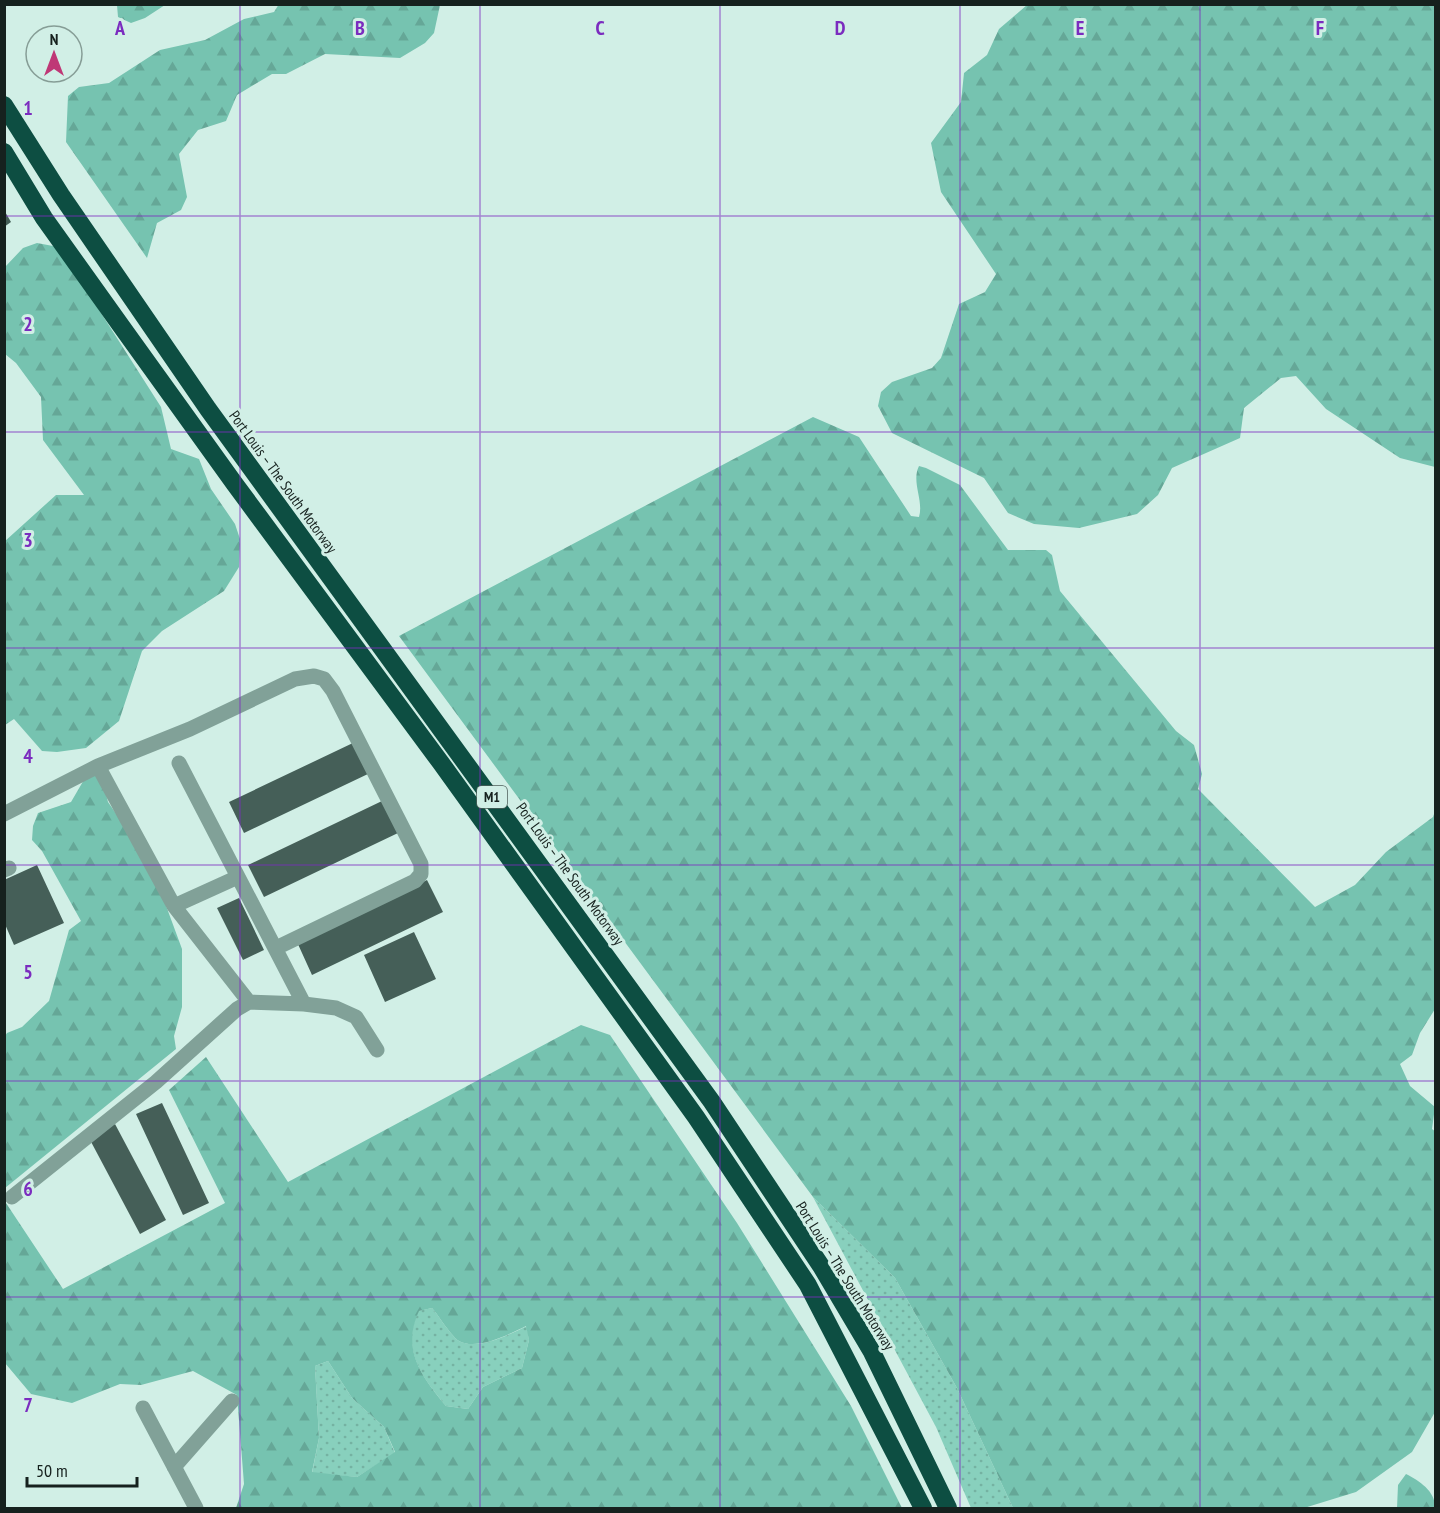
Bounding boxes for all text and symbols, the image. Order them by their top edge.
text: A [114,15,126,41]
text: B [355,15,365,41]
text: C [595,15,605,41]
text: D [835,15,846,41]
text: E [1076,15,1084,41]
text: F [1316,15,1324,41]
north arrow [24,24,84,84]
text: N [50,29,58,49]
text: 1 [23,95,33,121]
text: 2 [23,311,33,337]
street label: Port Louis – The South Motorway [225,407,342,557]
text: 3 [23,527,33,553]
text: 4 [23,743,33,769]
road number: M1 [477,786,507,808]
street label: Port Louis – The South Motorway [512,799,629,949]
text: 5 [23,959,33,985]
text: 6 [23,1176,33,1202]
street label: Port Louis – The South Motorway [792,1198,899,1354]
text: 7 [23,1392,33,1418]
scale bar [27,1450,136,1488]
text: 50 m [36,1459,68,1482]

